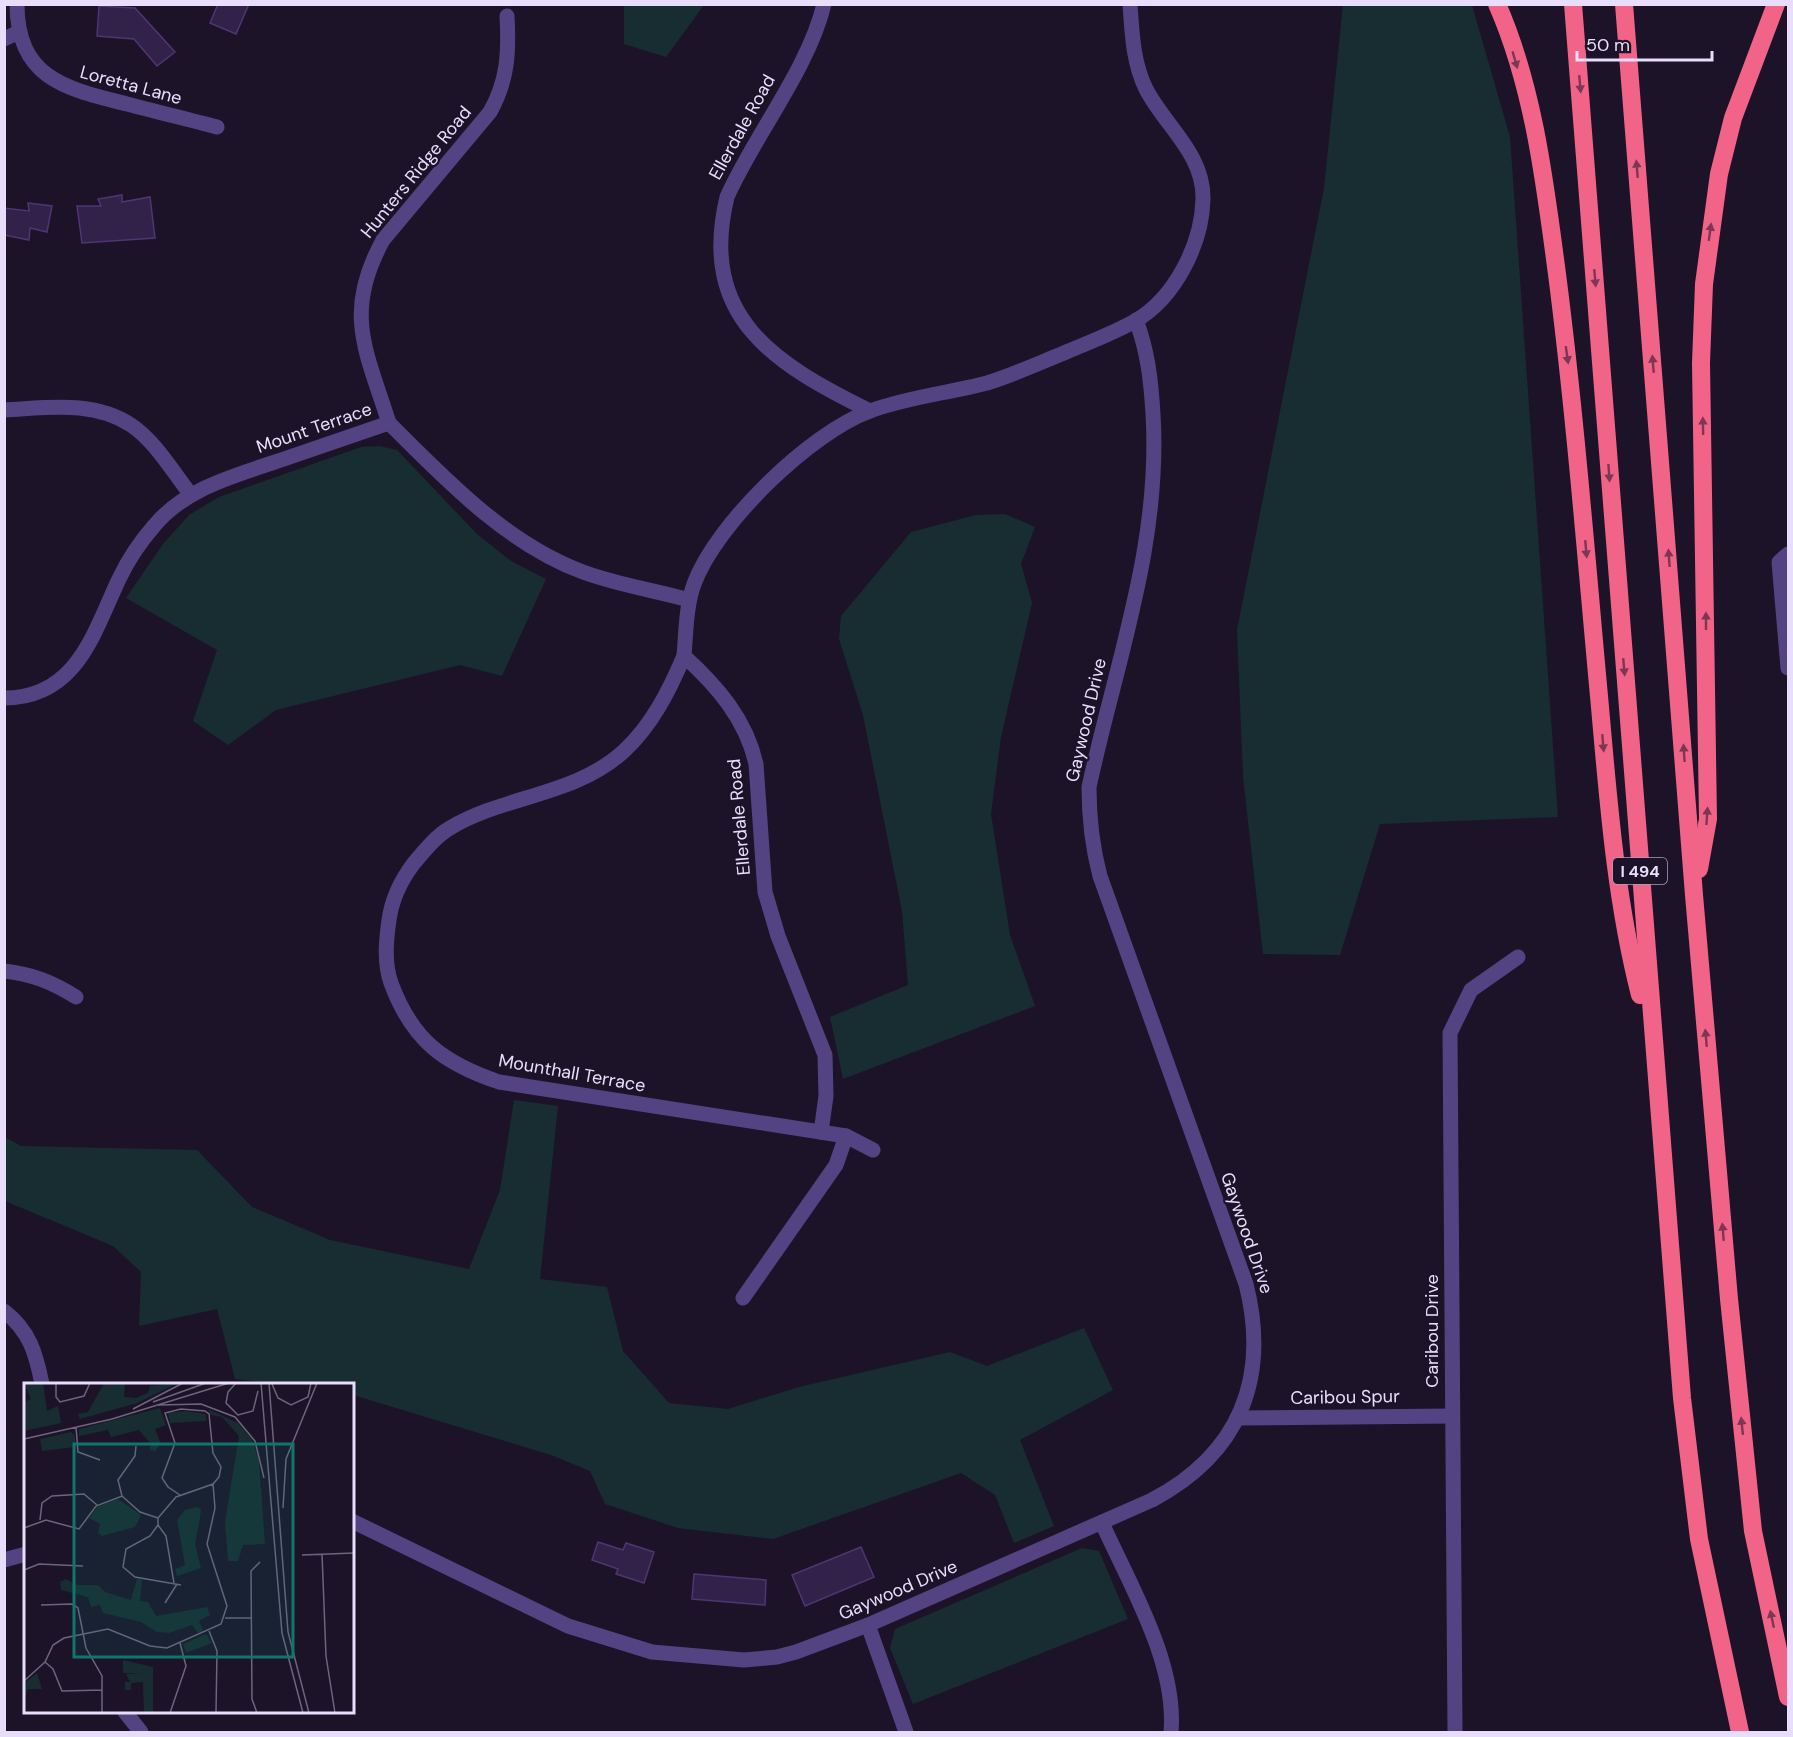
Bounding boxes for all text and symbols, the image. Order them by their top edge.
scale bar [1577,24,1712,62]
text: 50 m [1586,33,1630,57]
one-way arrow [1511,51,1520,69]
street label: Loretta Lane [77,60,185,110]
street label: Ellerdale Road [703,70,781,184]
one-way arrow [1575,74,1584,93]
street label: Hunters Ridge Road [355,101,477,243]
one-way arrow [1633,160,1642,179]
one-way arrow [1705,222,1714,241]
one-way arrow [1590,269,1600,288]
one-way arrow [1563,345,1572,364]
one-way arrow [1649,354,1658,373]
street label: Mount Terrace [253,397,375,459]
one-way arrow [1698,417,1708,436]
one-way arrow [1605,463,1614,482]
one-way arrow [1581,540,1591,559]
one-way arrow [1664,549,1674,568]
one-way arrow [1701,612,1711,631]
street label: Gaywood Drive [1060,656,1112,784]
one-way arrow [1620,658,1629,677]
one-way arrow [1598,734,1608,753]
one-way arrow [1679,743,1688,762]
street label: Ellerdale Road [722,758,756,876]
one-way arrow [1702,807,1712,826]
road number: I 494 [1613,858,1667,884]
one-way arrow [1701,1029,1711,1048]
street label: Mounthall Terrace [497,1048,647,1098]
street label: Gaywood Drive [1215,1169,1279,1297]
one-way arrow [1718,1223,1728,1242]
street label: Caribou Drive [1420,1274,1444,1388]
inset map [24,1383,354,1713]
street label: Caribou Spur [1290,1384,1400,1410]
one-way arrow [1737,1417,1747,1436]
street label: Gaywood Drive [835,1554,961,1626]
one-way arrow [1767,1609,1776,1628]

